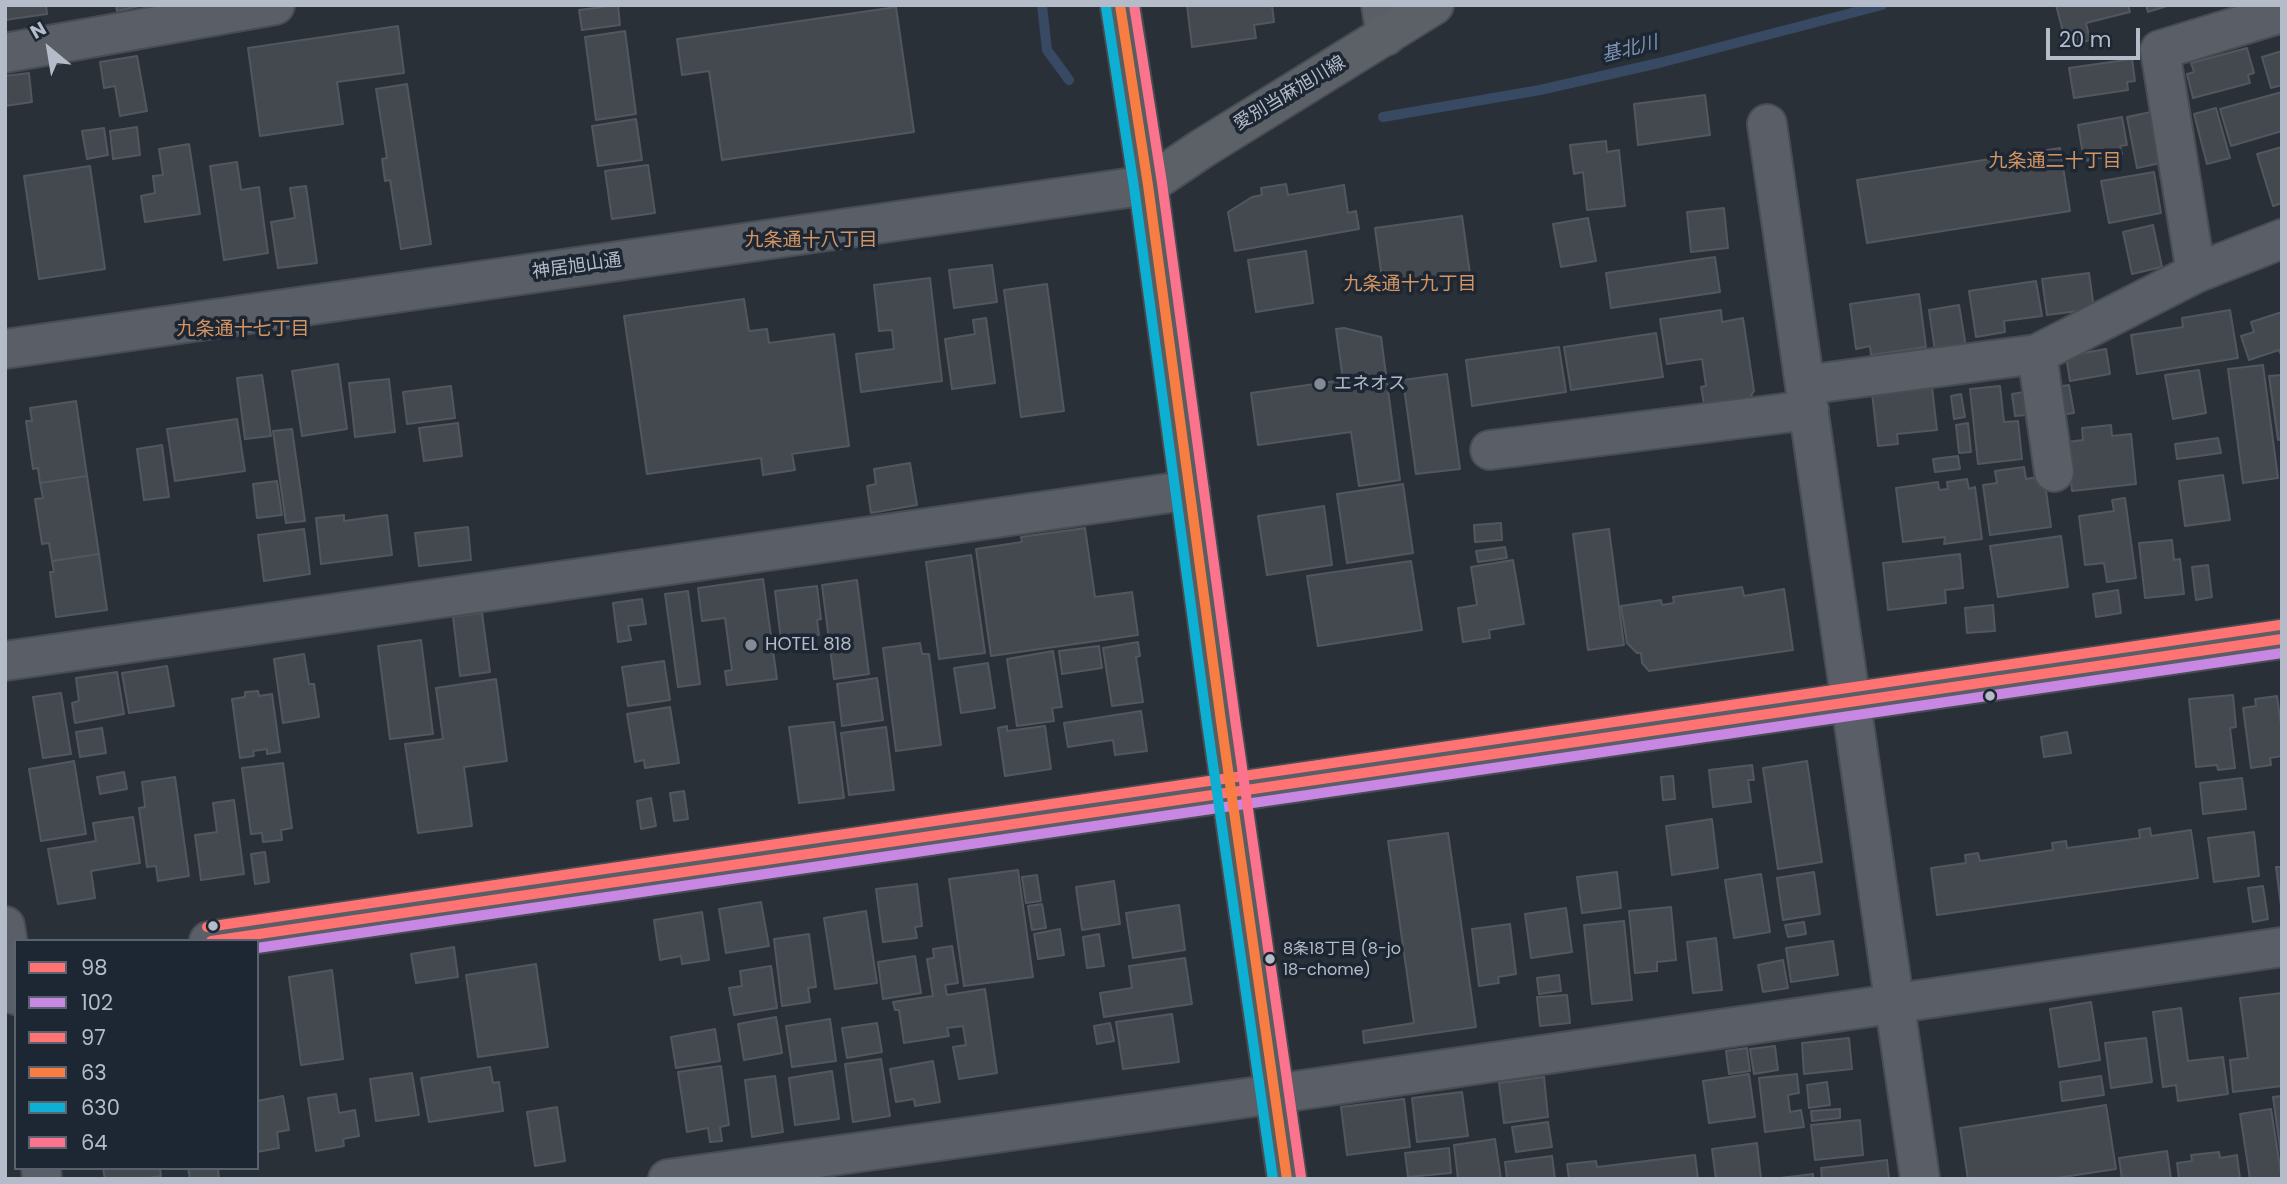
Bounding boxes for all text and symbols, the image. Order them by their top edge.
north arrow [14,14,84,84]
scale bar [2049,14,2144,58]
text: N [25,15,51,46]
text: 20 m [2059,25,2112,54]
water label: 基北川 [1600,32,1660,68]
street label: 愛別当麻旭川線 [1230,52,1350,136]
district label: 九条通二十丁目 [1989,151,2121,173]
district label: 九条通十八丁目 [745,230,877,252]
street label: 神居旭山通 [531,250,623,284]
district label: 九条通十九丁目 [1344,274,1476,296]
district label: 九条通十七丁目 [177,319,309,341]
place label: エネオス [1334,373,1406,395]
marker: エネオス [1312,376,1328,392]
place label: HOTEL 818 [765,634,852,656]
marker: HOTEL 818 [743,637,759,653]
unlabelled marker [1983,689,1997,703]
unlabelled marker [206,919,220,933]
legend [14,939,259,1170]
place label: 8条18丁目 (8-jo 18-chome) [1283,940,1401,978]
marker: 8条18丁目 (8-jo 18-chome) [1263,952,1277,966]
text: 98 [81,953,107,982]
text: 102 [81,988,113,1017]
text: 97 [81,1023,106,1052]
text: 63 [81,1058,107,1087]
text: 630 [81,1093,120,1122]
text: 64 [81,1128,108,1157]

